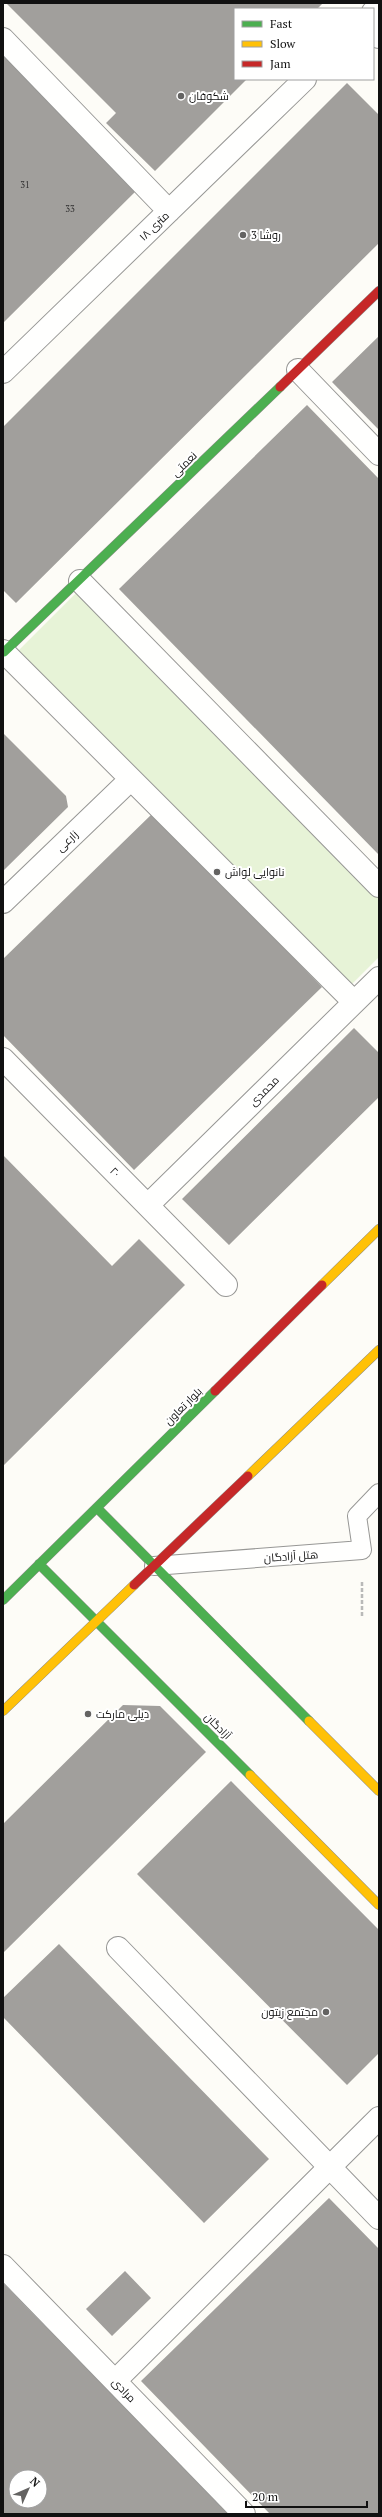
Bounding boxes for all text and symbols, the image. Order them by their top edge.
legend [234,8,374,80]
text: Fast [270,16,293,31]
text: Slow [270,36,296,51]
text: Jam [270,56,291,71]
place label: شکوفان [189,89,229,103]
marker: شکوفان [176,91,186,101]
house number: 31 [20,179,30,191]
house number: 33 [65,203,75,215]
street label: ۱۸ متری [136,208,172,244]
place label: روشا 3 [251,228,281,242]
marker: روشا 3 [238,230,248,240]
street label: نعمتی [168,448,200,480]
street label: زارعی [53,827,81,855]
place label: نانوایی لواش [225,865,284,879]
marker: نانوایی لواش [212,867,222,877]
street label: محمدی [246,1073,282,1109]
street label: ۲۰ [107,1164,123,1180]
street label: بلوار تعاون [161,1384,205,1428]
street label: هتل آزادگان [263,1547,319,1565]
place label: دیلی مارکت [96,1707,149,1721]
marker: دیلی مارکت [83,1709,93,1719]
street label: آزادگان [202,1710,234,1742]
place label: مجتمع زیتون [261,2005,318,2020]
marker: مجتمع زیتون [321,2007,331,2017]
street label: مرادی [109,2375,139,2405]
north arrow [8,2469,48,2509]
text: N [27,2474,43,2490]
scale bar [246,2483,367,2509]
text: 20 m [252,2489,279,2504]

